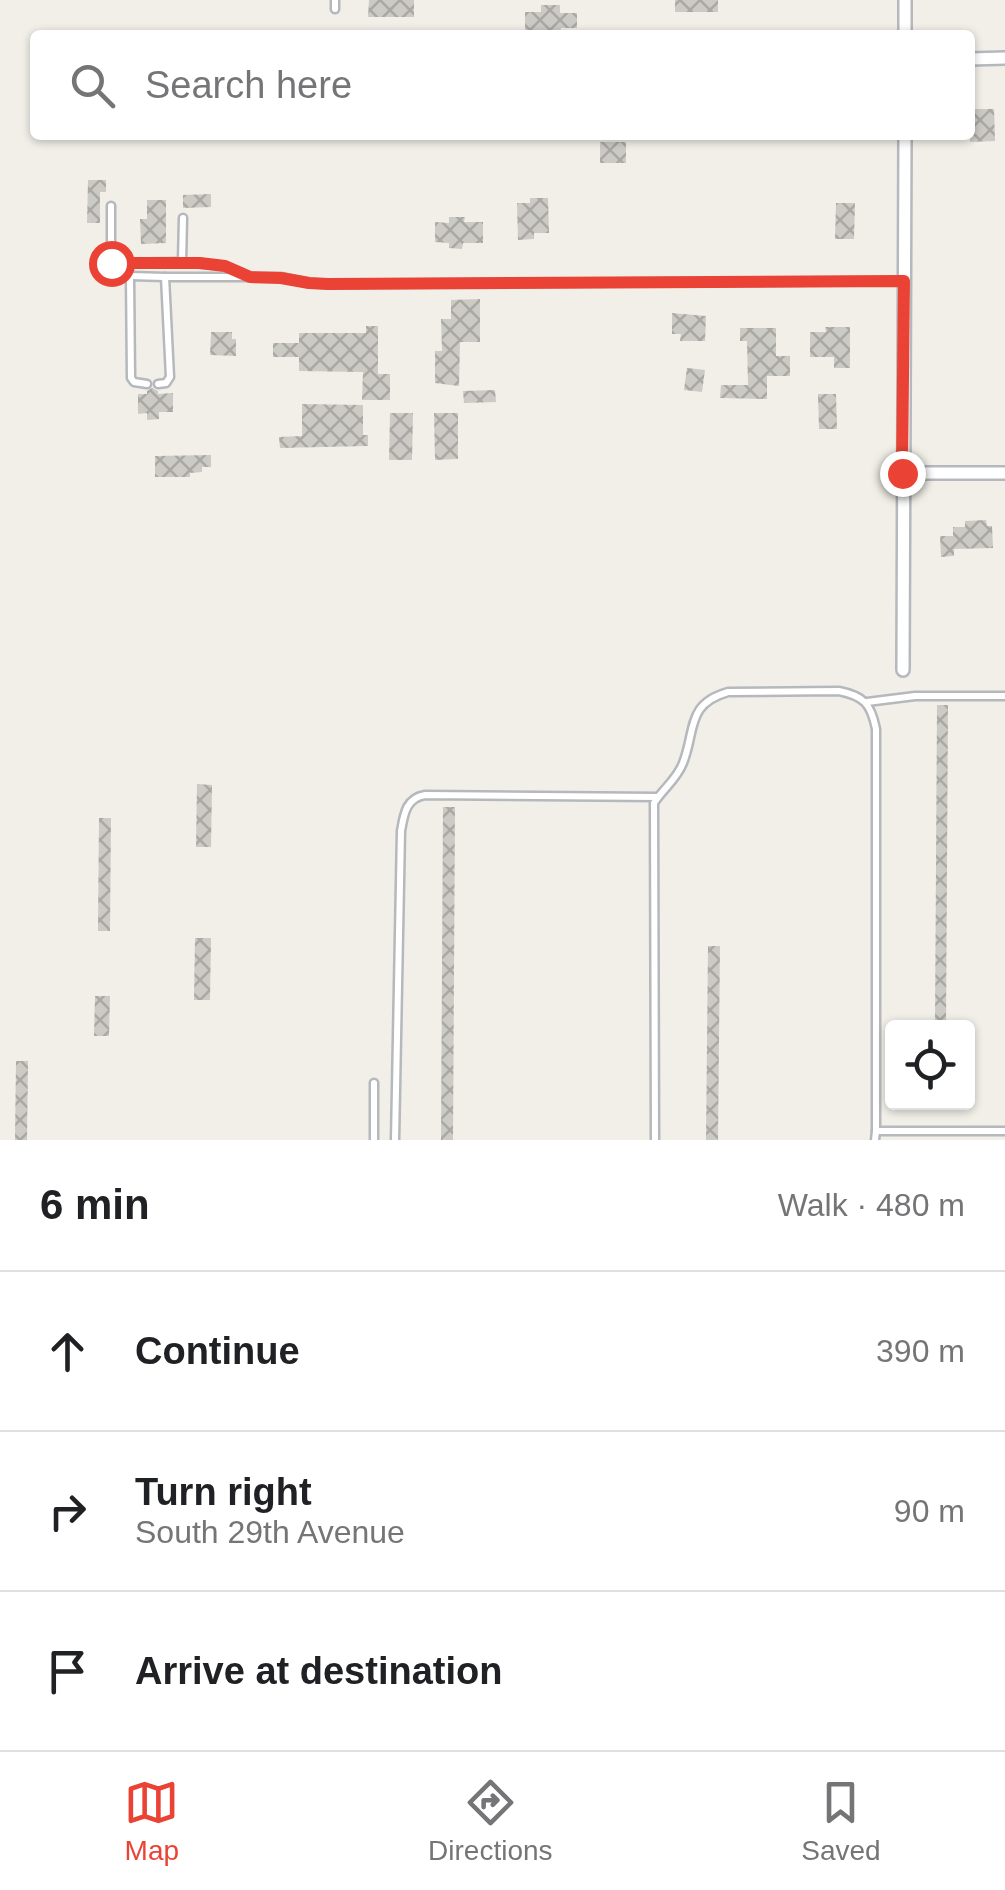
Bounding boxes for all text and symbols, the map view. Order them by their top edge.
search box [30,30,975,140]
icon: search [65,58,120,113]
text: Search here [145,64,352,106]
route start [89,241,135,287]
route end [880,451,926,497]
map controls [885,1020,975,1110]
button: locate [885,1020,975,1110]
text: 6 min [40,1181,150,1228]
text: Walk · 480 m [778,1187,965,1223]
icon: ahead [40,1324,95,1379]
text: Continue [135,1330,300,1372]
text: 390 m [876,1333,965,1369]
text: Turn right [135,1471,312,1513]
icon: right [40,1484,95,1539]
text: 90 m [894,1493,965,1529]
text: South 29th Avenue [135,1514,405,1550]
icon: arrive [40,1644,95,1699]
text: Arrive at destination [135,1650,502,1692]
tab: Map [124,1775,179,1867]
tab: Directions [428,1775,553,1867]
tab: Saved [801,1775,881,1867]

